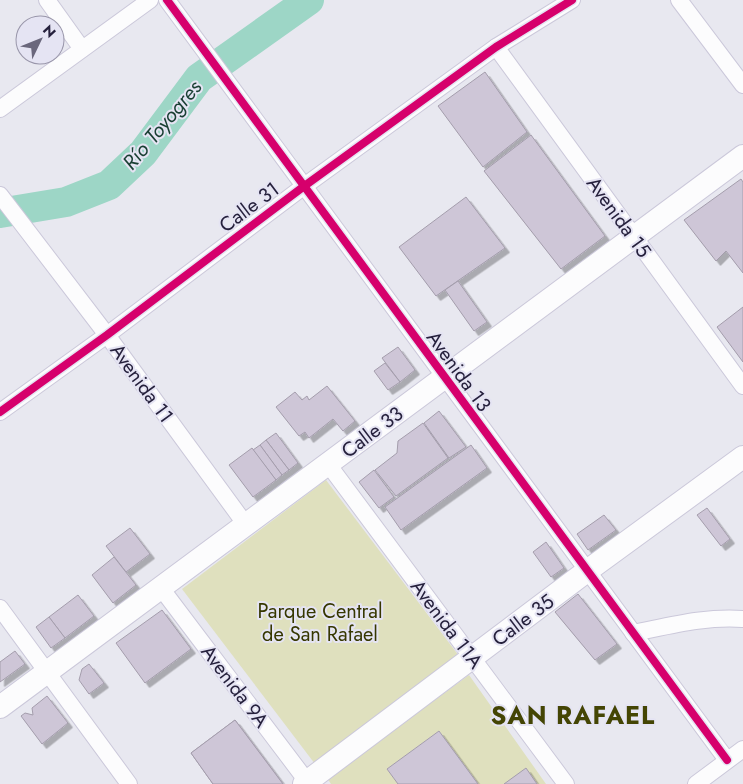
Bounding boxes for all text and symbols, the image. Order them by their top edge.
north arrow [15,15,65,65]
text: N [38,20,61,42]
water label: Río Toyogres [115,73,209,176]
street label: Avenida 15 [579,171,658,264]
street label: Calle 31 [213,175,285,240]
street label: Avenida 13 [419,325,498,418]
street label: Avenida 11 [103,338,180,429]
street label: Calle 33 [335,400,409,465]
street label: Avenida 11A [403,574,490,676]
street label: Calle 35 [486,587,560,653]
park label: Parque Central de San Rafael [257,597,383,649]
street label: Avenida 9A [194,639,276,734]
district label: SAN RAFAEL [491,697,655,733]

